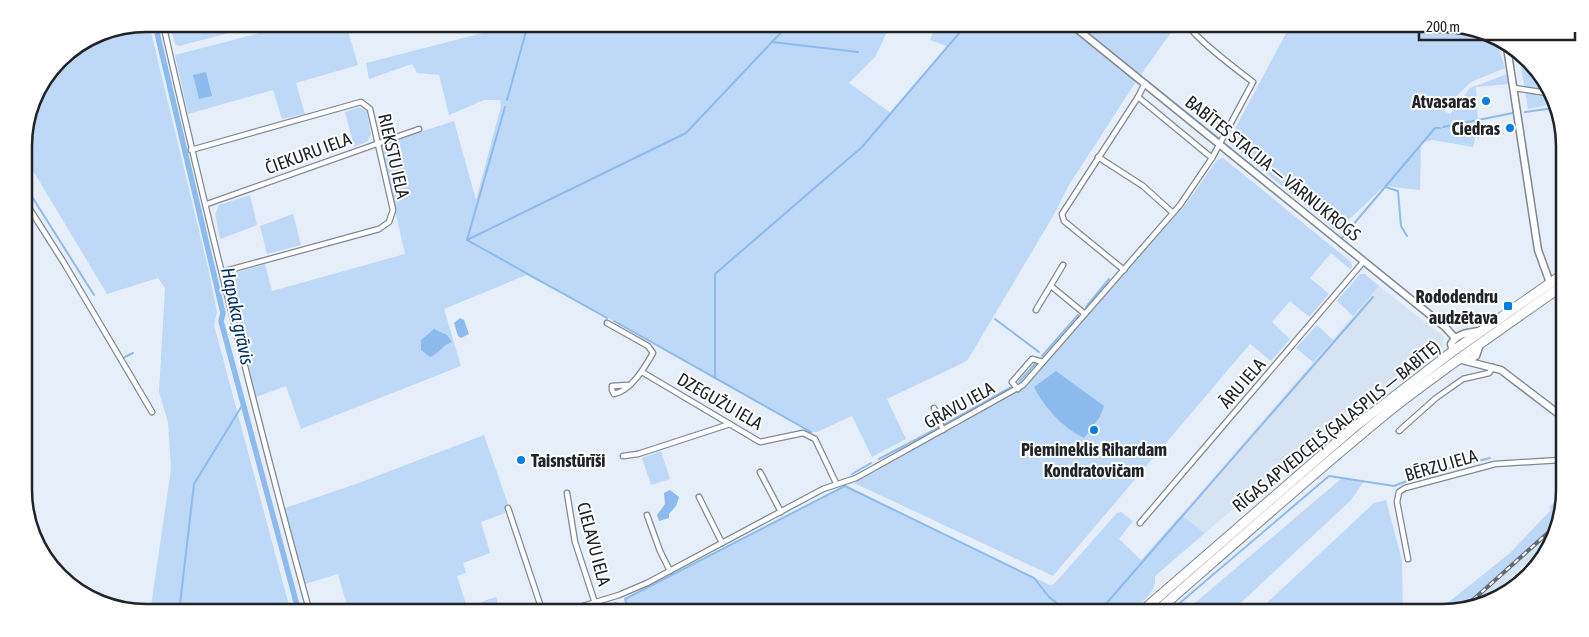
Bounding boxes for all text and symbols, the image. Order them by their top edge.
scale bar [1419,10,1575,42]
text: 200 m [1426,18,1460,35]
street label: BABĪTES STACIJA — VĀRNUKROGS [1181,91,1365,245]
place label: Atvasaras [1411,91,1477,112]
marker: Atvasaras [1480,95,1492,107]
street label: RIEKSTU IELA [374,111,414,201]
place label: Ciedras [1451,118,1501,139]
marker: Ciedras [1504,122,1516,134]
street label: ČIEKURU IELA [262,128,354,178]
water label: Hapaka grāvis [217,265,259,367]
place label: Rododendru audzētava [1416,286,1498,328]
marker: Rododendru audzētava [1502,300,1514,312]
street label: RĪGAS APVEDCEĻŠ (SALASPILS — BABĪTE) [1228,336,1444,516]
street label: ĀRU IELA [1215,354,1269,412]
street label: DZEGUŽU IELA [674,368,766,434]
street label: GRAVU IELA [920,377,998,433]
marker: Piemineklis Rihardam Kondratovičam [1088,424,1100,436]
place label: Piemineklis Rihardam Kondratovičam [1021,439,1167,481]
street label: BĒRZU IELA [1402,445,1480,485]
place label: Taisnstūrīši [531,450,605,471]
marker: Taisnstūrīši [515,454,527,466]
street label: CIELAVU IELA [573,500,615,588]

